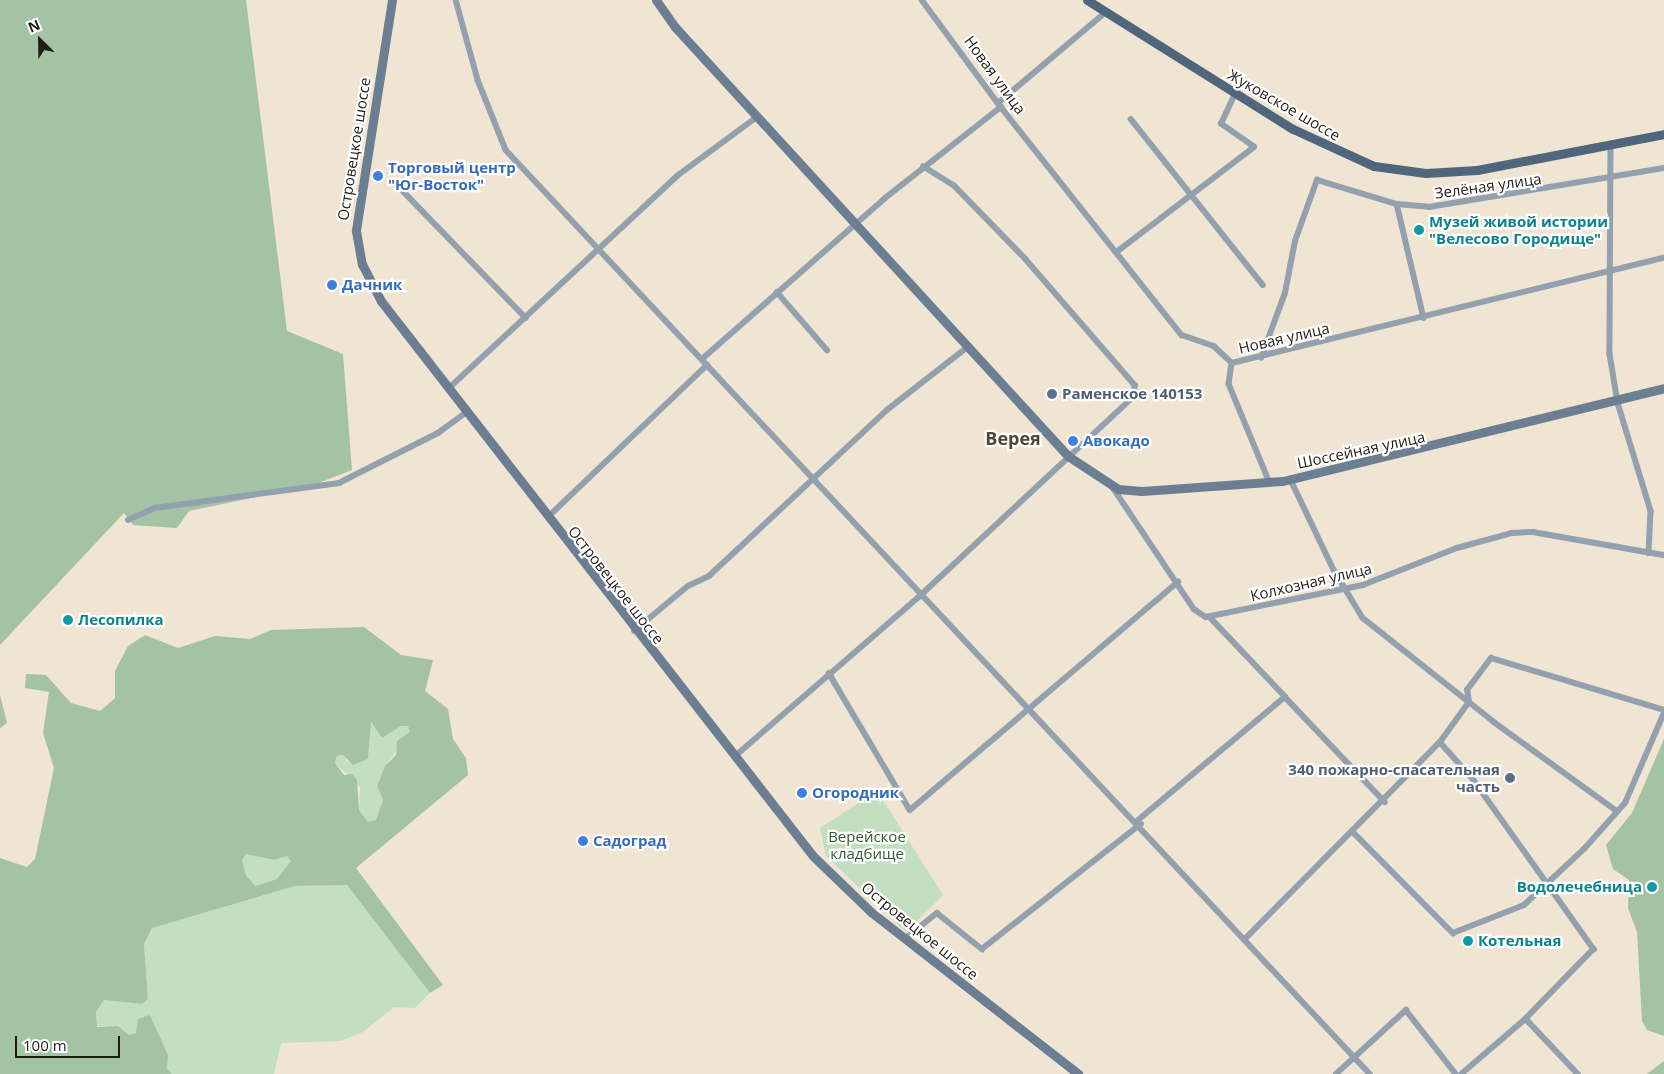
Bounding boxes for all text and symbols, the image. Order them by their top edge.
north arrow [15,15,65,65]
text: N [25,15,43,37]
street label: Новая улица [961,32,1029,118]
street label: Жуковское шоссе [1225,65,1343,145]
street label: Островецкое шоссе [334,76,374,222]
place label: Торговый центр "Юг-Восток" [388,158,516,193]
marker: Торговый центр "Юг-Восток" [372,170,384,182]
street label: Зелёная улица [1433,170,1543,202]
place label: Музей живой истории "Велесово Городище" [1429,212,1608,247]
marker: Музей живой истории "Велесово Городище" [1413,224,1425,236]
place label: Дачник [342,276,402,294]
marker: Дачник [326,279,338,291]
street label: Новая улица [1237,319,1331,357]
place label: Раменское 140153 [1062,385,1202,403]
marker: Раменское 140153 [1046,388,1058,400]
district label: Верея [985,427,1041,449]
street label: Шоссейная улица [1295,428,1427,472]
place label: Авокадо [1083,432,1150,450]
marker: Авокадо [1067,435,1079,447]
street label: Островецкое шоссе [564,522,668,648]
street label: Колхозная улица [1248,559,1374,605]
place label: Лесопилка [78,611,164,629]
marker: Лесопилка [62,614,74,626]
place label: 340 пожарно-спасательная часть [1288,760,1500,795]
marker: 340 пожарно-спасательная часть [1504,772,1516,784]
place label: Огородник [812,784,899,802]
marker: Огородник [796,787,808,799]
park label: Верейское кладбище [828,827,906,862]
place label: Садоград [593,832,667,850]
marker: Садоград [577,835,589,847]
street label: Островецкое шоссе [858,878,982,984]
place label: Водолечебница [1517,878,1642,896]
marker: Водолечебница [1646,881,1658,893]
place label: Котельная [1478,932,1561,950]
marker: Котельная [1462,935,1474,947]
scale bar [18,1026,122,1058]
text: 100 m [23,1035,67,1055]

